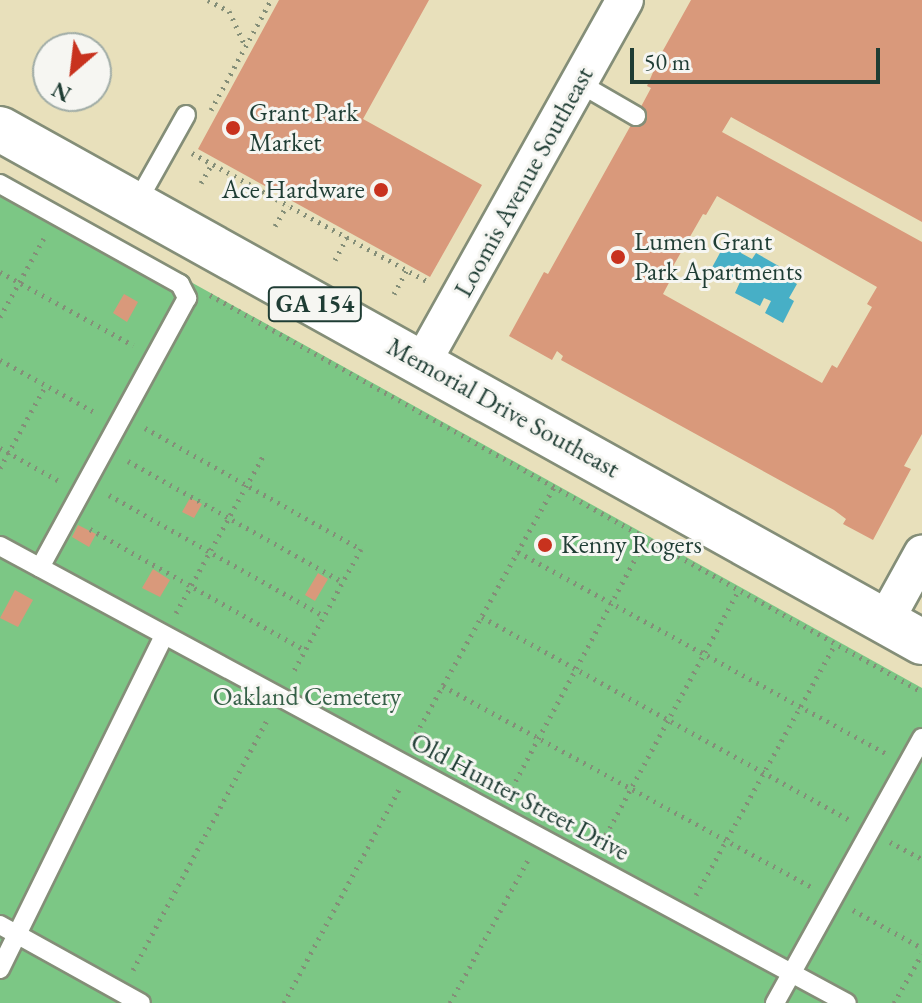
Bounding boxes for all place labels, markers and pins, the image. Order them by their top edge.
place label: Grant Park Market [249,97,358,158]
marker: Grant Park Market [224,119,242,137]
place label: Ace Hardware [222,174,365,206]
marker: Ace Hardware [372,181,390,199]
place label: Lumen Grant Park Apartments [634,226,802,288]
marker: Lumen Grant Park Apartments [609,248,627,266]
place label: Kenny Rogers [561,529,702,561]
marker: Kenny Rogers [536,536,554,554]

